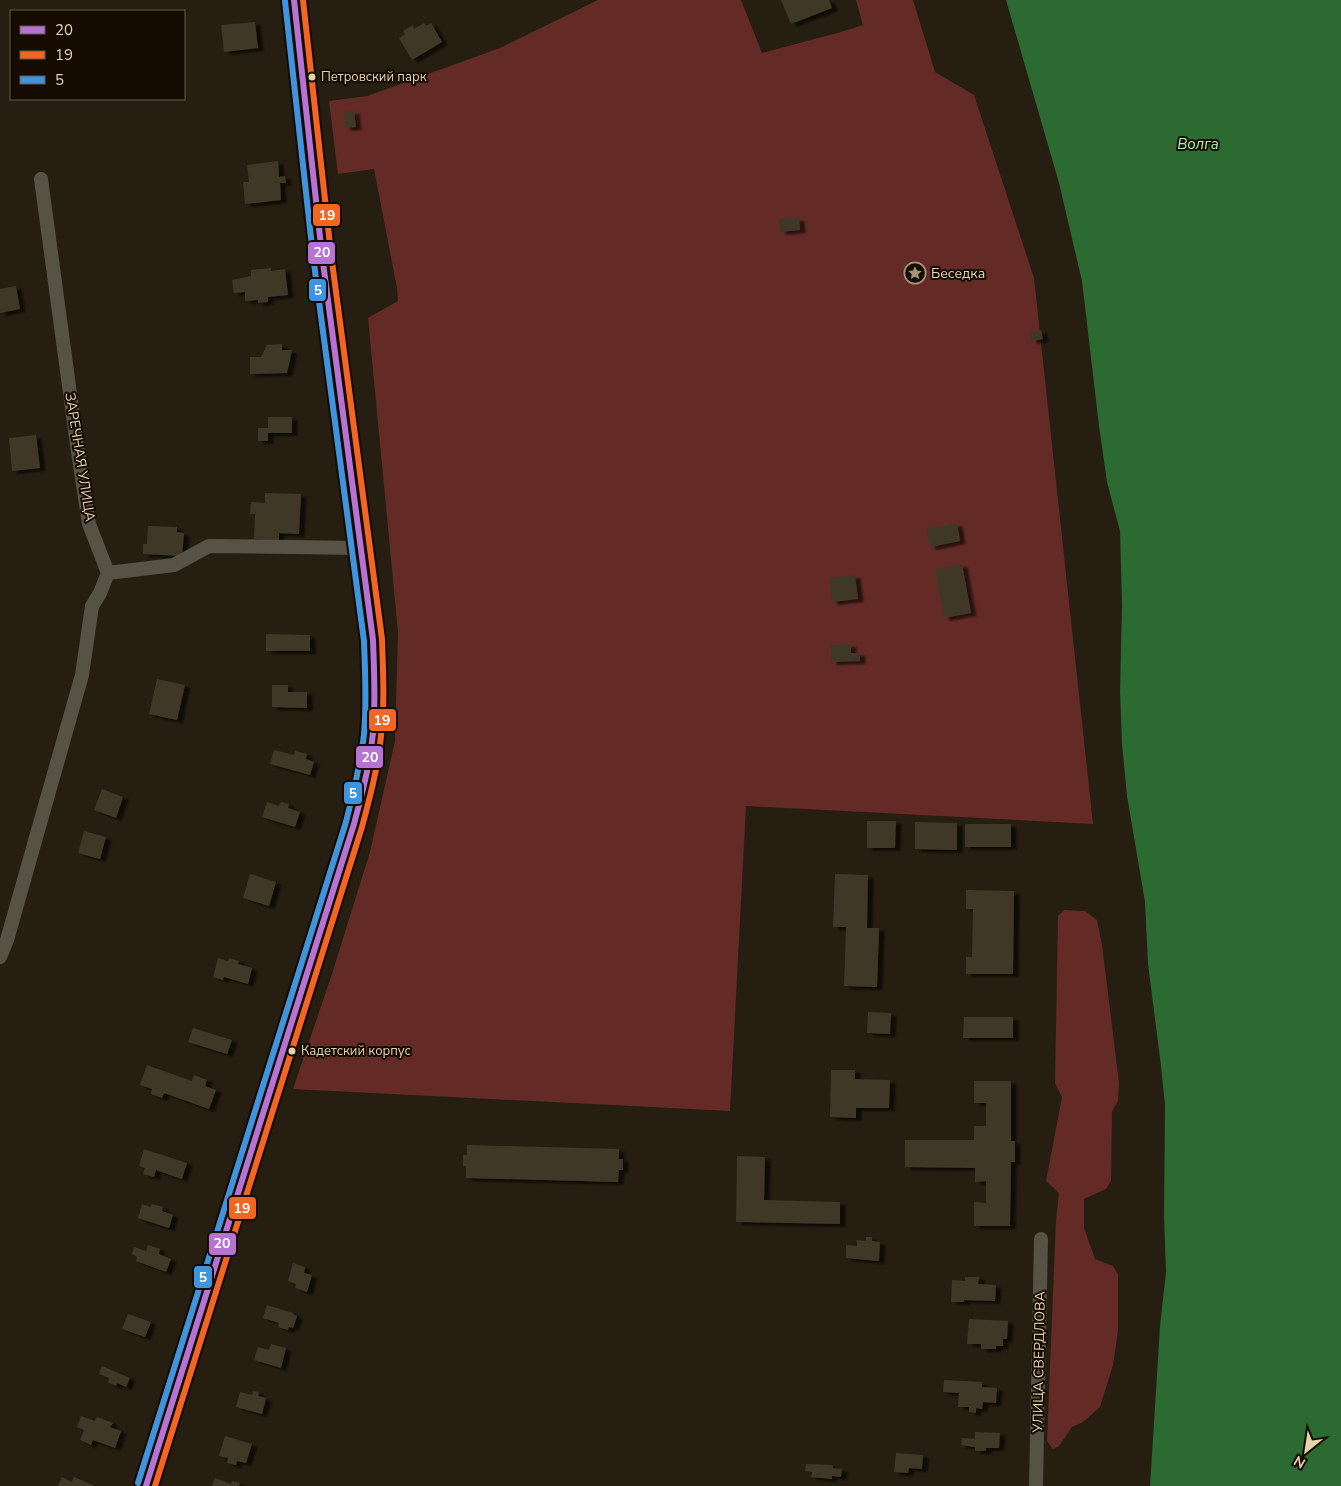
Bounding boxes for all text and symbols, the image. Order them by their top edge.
legend [10,10,185,100]
text: 20 [55,20,73,40]
text: 19 [55,45,73,65]
place label: Петровский парк [321,68,427,86]
text: 5 [55,70,64,90]
marker: Петровский парк [307,72,317,82]
water label: Волга [1177,134,1219,154]
line badge: 19 [312,203,341,227]
text: 19 [319,206,335,225]
line badge: 20 [307,241,336,265]
text: 20 [314,243,330,262]
place icon: Беседка [903,261,927,285]
place label: Беседка [931,264,985,283]
line badge: 5 [308,278,327,302]
text: 5 [314,281,322,300]
street label: ЗАРЕЧНАЯ УЛИЦА [60,391,100,523]
line badge: 19 [368,708,397,732]
text: 19 [374,711,390,730]
line badge: 20 [355,745,384,769]
text: 20 [362,748,378,767]
line badge: 5 [343,781,363,805]
text: 5 [349,784,357,803]
place label: Кадетский корпус [301,1042,411,1060]
marker: Кадетский корпус [287,1046,297,1056]
line badge: 19 [228,1196,257,1220]
text: 19 [234,1199,250,1218]
line badge: 20 [208,1232,237,1256]
text: 20 [214,1234,230,1253]
line badge: 5 [193,1265,213,1289]
text: 5 [199,1268,207,1287]
street label: УЛИЦА СВЕРДЛОВА [1028,1291,1050,1434]
north arrow [1281,1426,1331,1476]
text: N [1290,1451,1309,1473]

